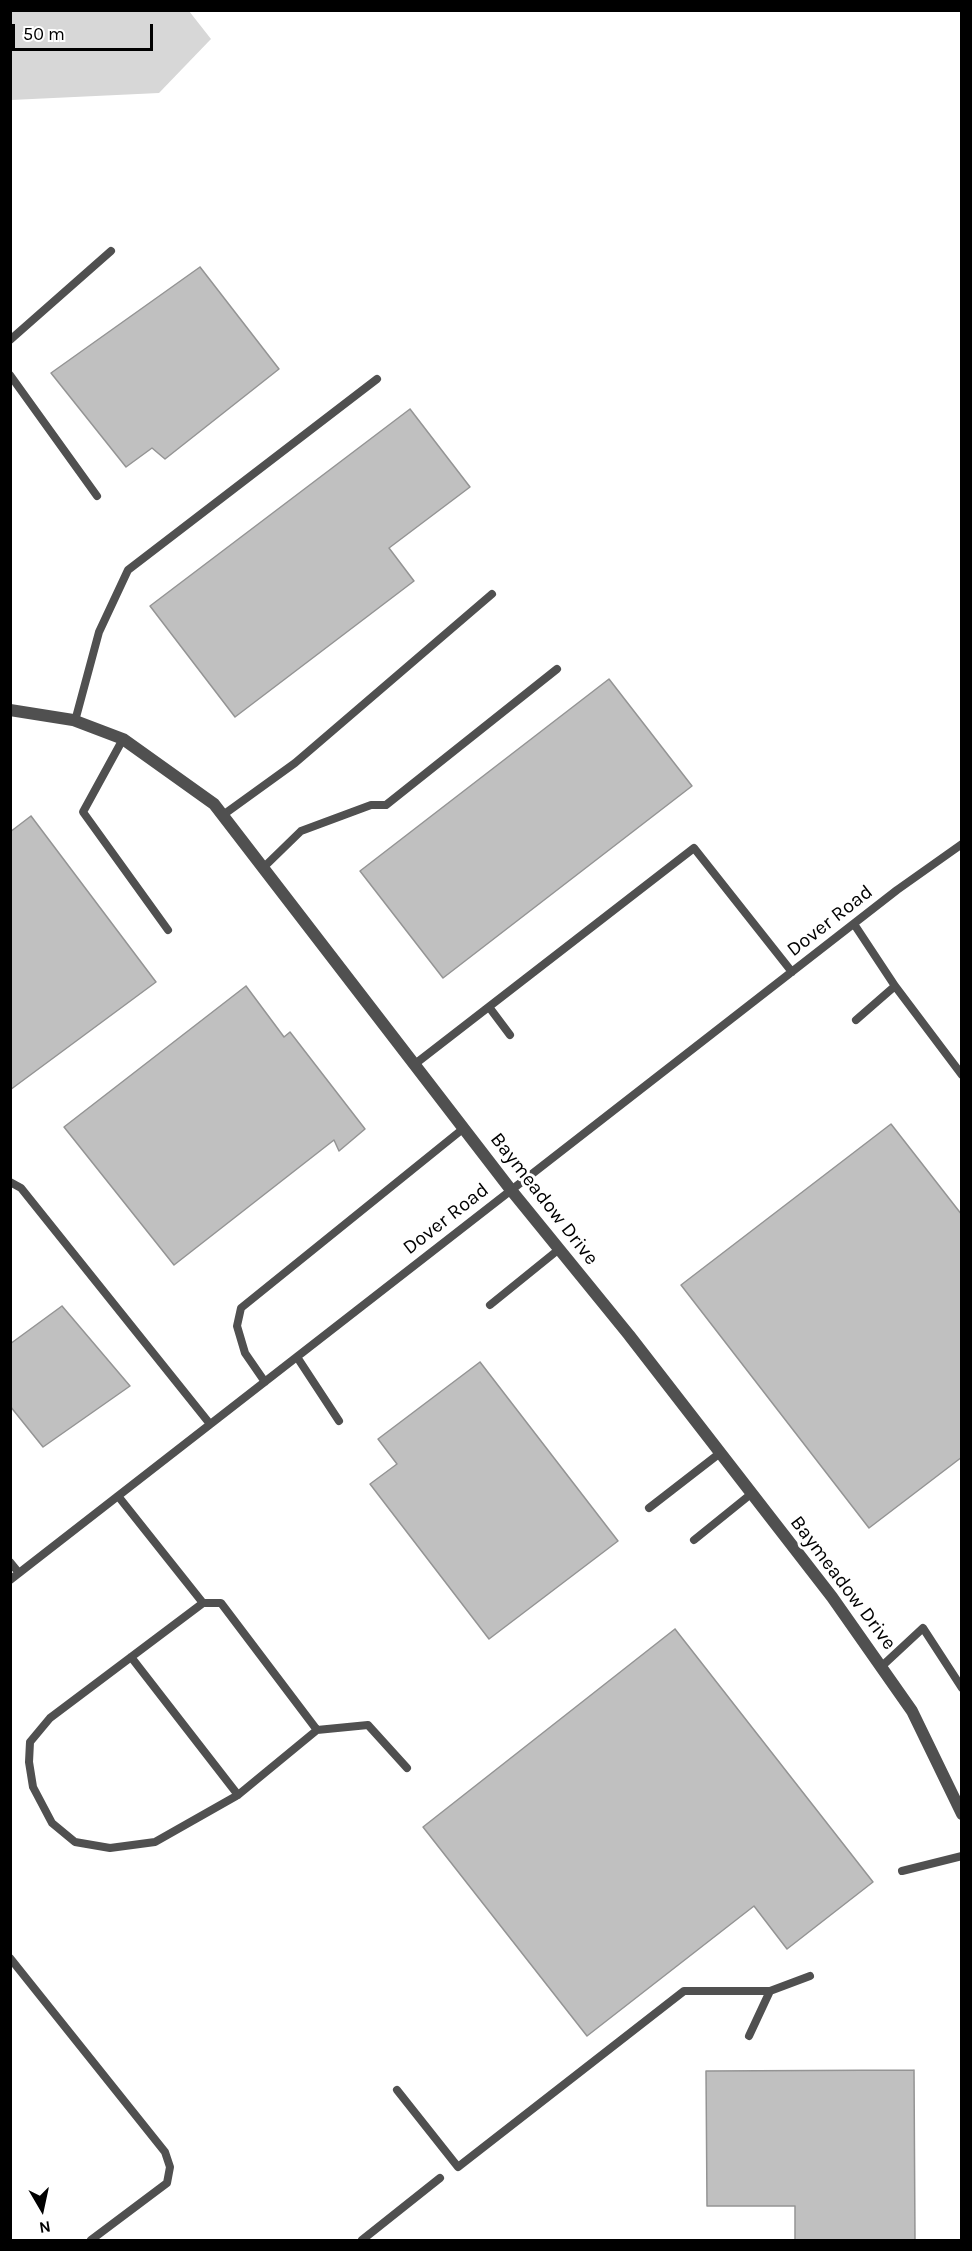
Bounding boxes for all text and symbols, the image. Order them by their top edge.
scale bar [15,12,156,50]
text: 50 m [23,23,65,45]
street label: Dover Road [782,880,878,962]
street label: Baymeadow Drive [485,1128,603,1270]
street label: Dover Road [398,1178,494,1260]
street label: Baymeadow Drive [785,1511,901,1655]
north arrow [12,2179,72,2239]
text: N [38,2217,52,2238]

